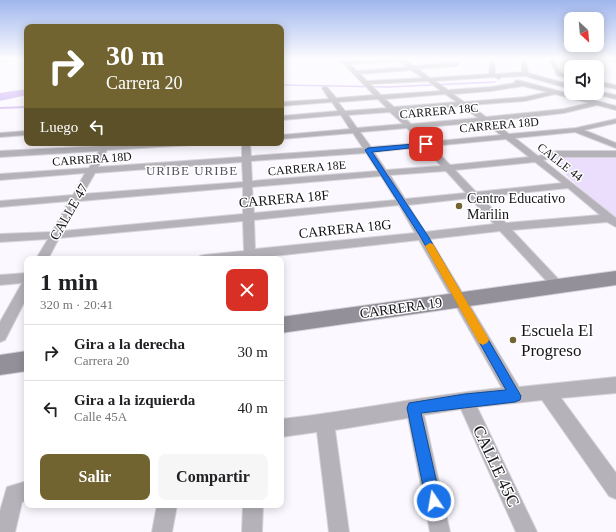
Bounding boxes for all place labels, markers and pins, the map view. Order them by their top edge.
pin [409,127,443,161]
place label: Centro Educativo Marilin [467,191,565,222]
marker: Centro Educativo Marilin [454,201,464,211]
place label: Escuela El Progreso [521,321,593,360]
marker: Escuela El Progreso [508,335,518,345]

